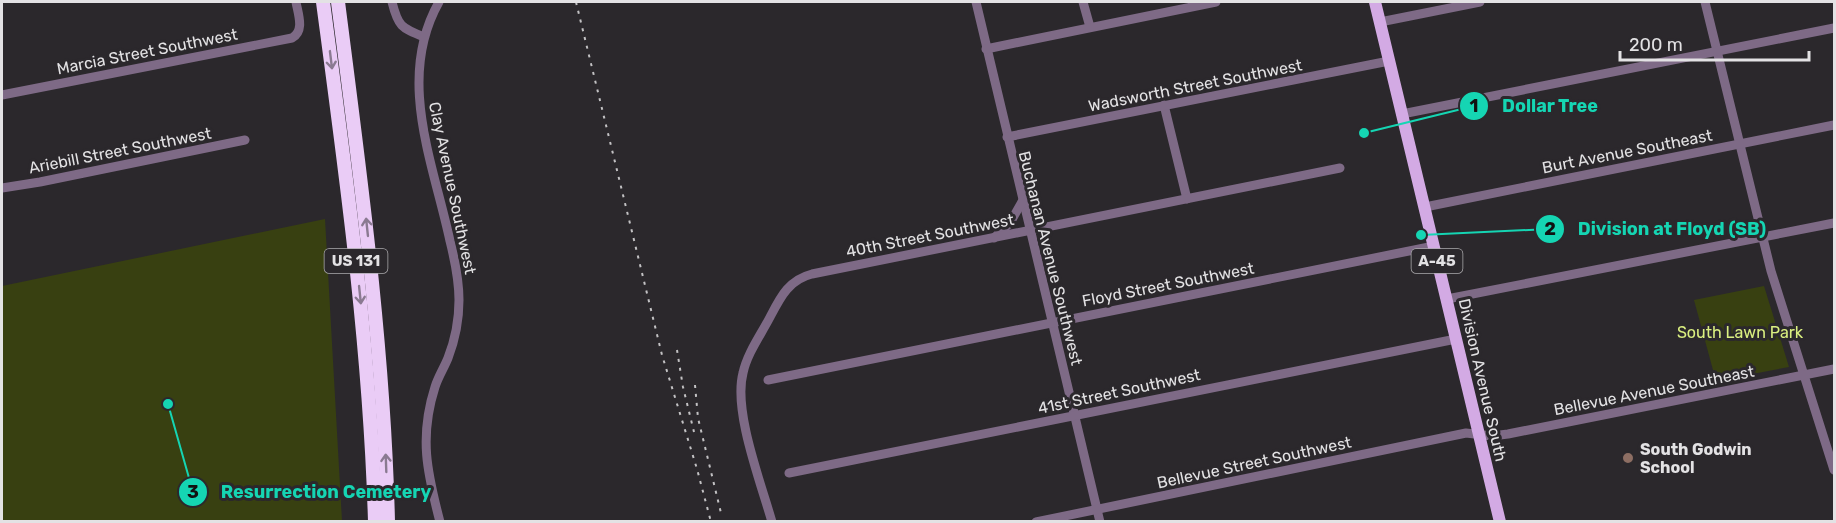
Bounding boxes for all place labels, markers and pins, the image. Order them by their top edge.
callout: Dollar Tree [1459,88,1610,124]
callout: Division at Floyd (SB) [1535,211,1778,247]
place label: South Godwin School [1640,440,1752,477]
marker: South Godwin School [1621,451,1635,465]
callout: Resurrection Cemetery [178,474,443,510]

